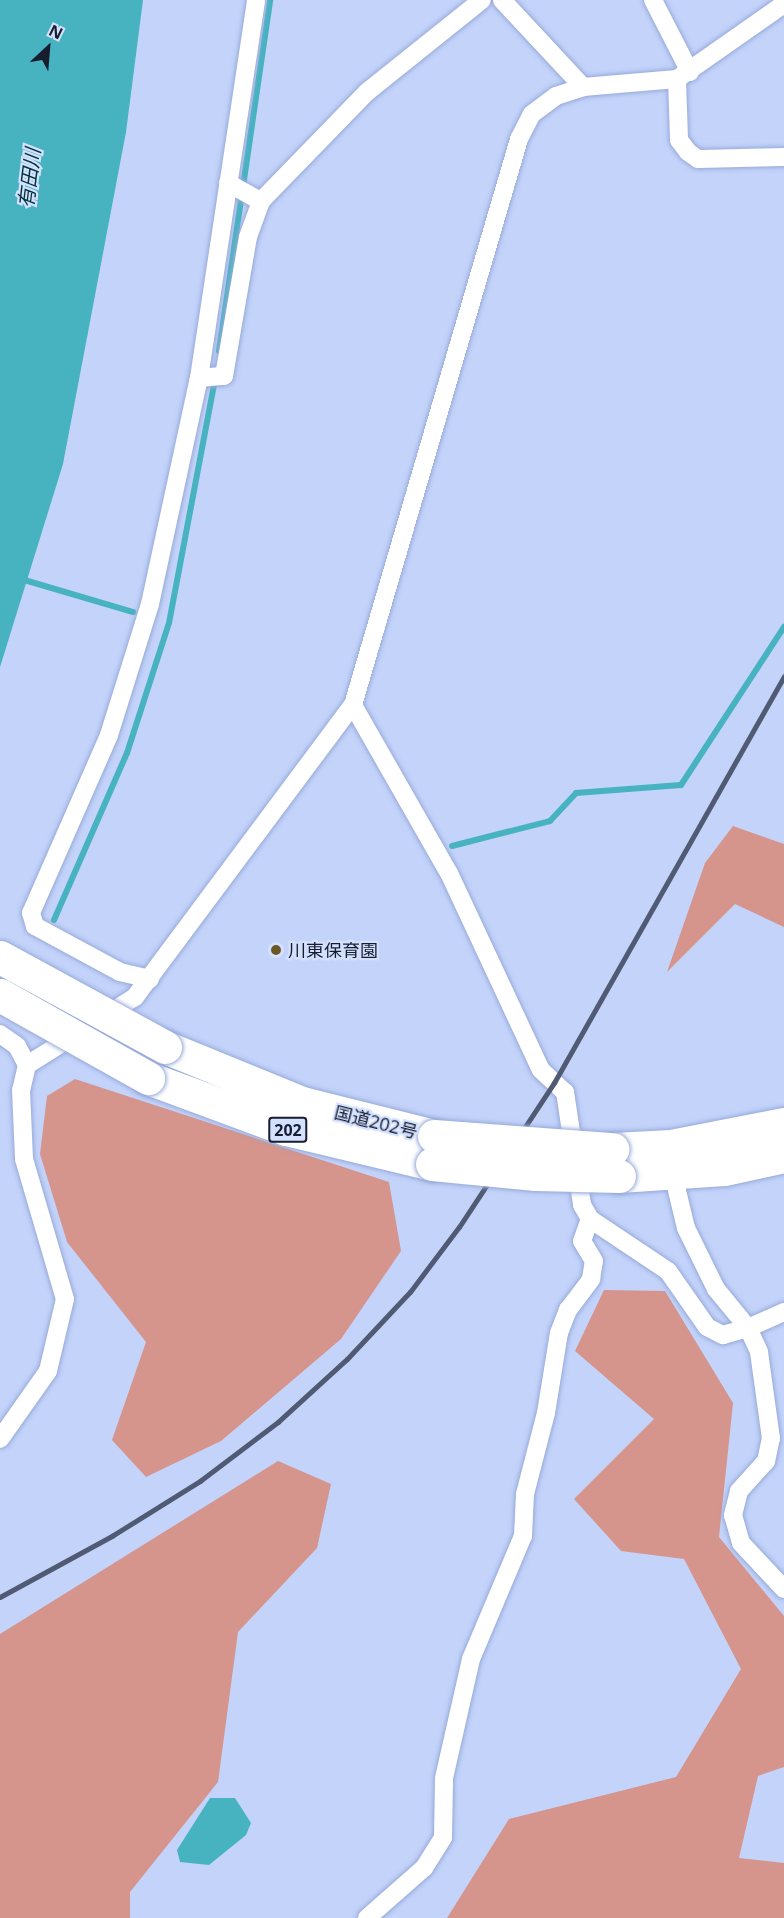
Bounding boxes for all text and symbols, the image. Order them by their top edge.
north arrow [18,18,78,78]
text: N [45,19,67,45]
water label: 有田川 [13,147,45,209]
place label: 川東保育園 [288,939,378,961]
marker: 川東保育園 [269,943,283,957]
street label: 国道202号 [332,1101,420,1143]
road number: 202 [267,1117,309,1143]

